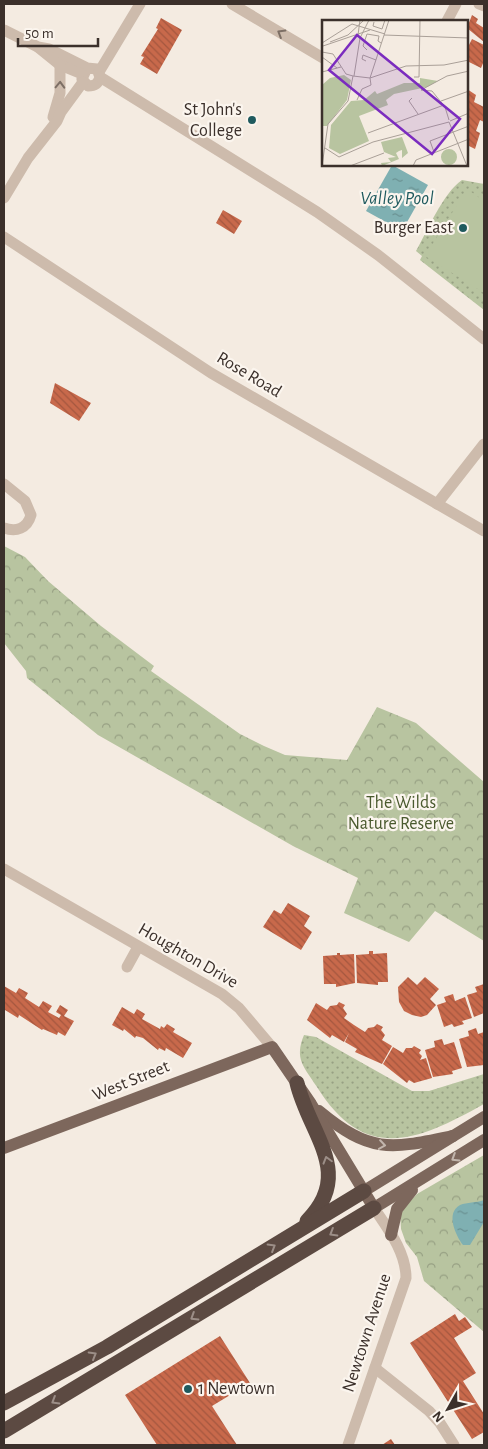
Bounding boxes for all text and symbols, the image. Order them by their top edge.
scale bar [18,15,98,47]
inset map [322,20,468,166]
text: 50 m [25,26,54,41]
one-way arrow [278,30,287,40]
one-way arrow [55,81,66,89]
place label: St John's College [184,101,242,140]
marker: St John's College [246,114,258,126]
water label: Valley Pool [360,189,434,208]
place label: Burger East [374,219,453,237]
marker: Burger East [457,222,469,234]
street label: Rose Road [214,349,284,401]
park label: The Wilds Nature Reserve [348,794,454,833]
street label: Houghton Drive [135,920,241,992]
street label: West Street [90,1057,172,1105]
one-way arrow [379,1139,387,1150]
one-way arrow [452,1152,461,1161]
one-way arrow [322,1157,332,1165]
one-way arrow [329,1226,338,1236]
one-way arrow [266,1243,275,1253]
street label: Newtown Avenue [339,1272,395,1394]
one-way arrow [190,1311,199,1321]
one-way arrow [87,1352,96,1362]
place label: 1 Newtown [198,1380,275,1398]
marker: 1 Newtown [182,1383,194,1395]
north arrow [423,1384,473,1434]
one-way arrow [51,1394,60,1404]
text: N [430,1408,447,1425]

